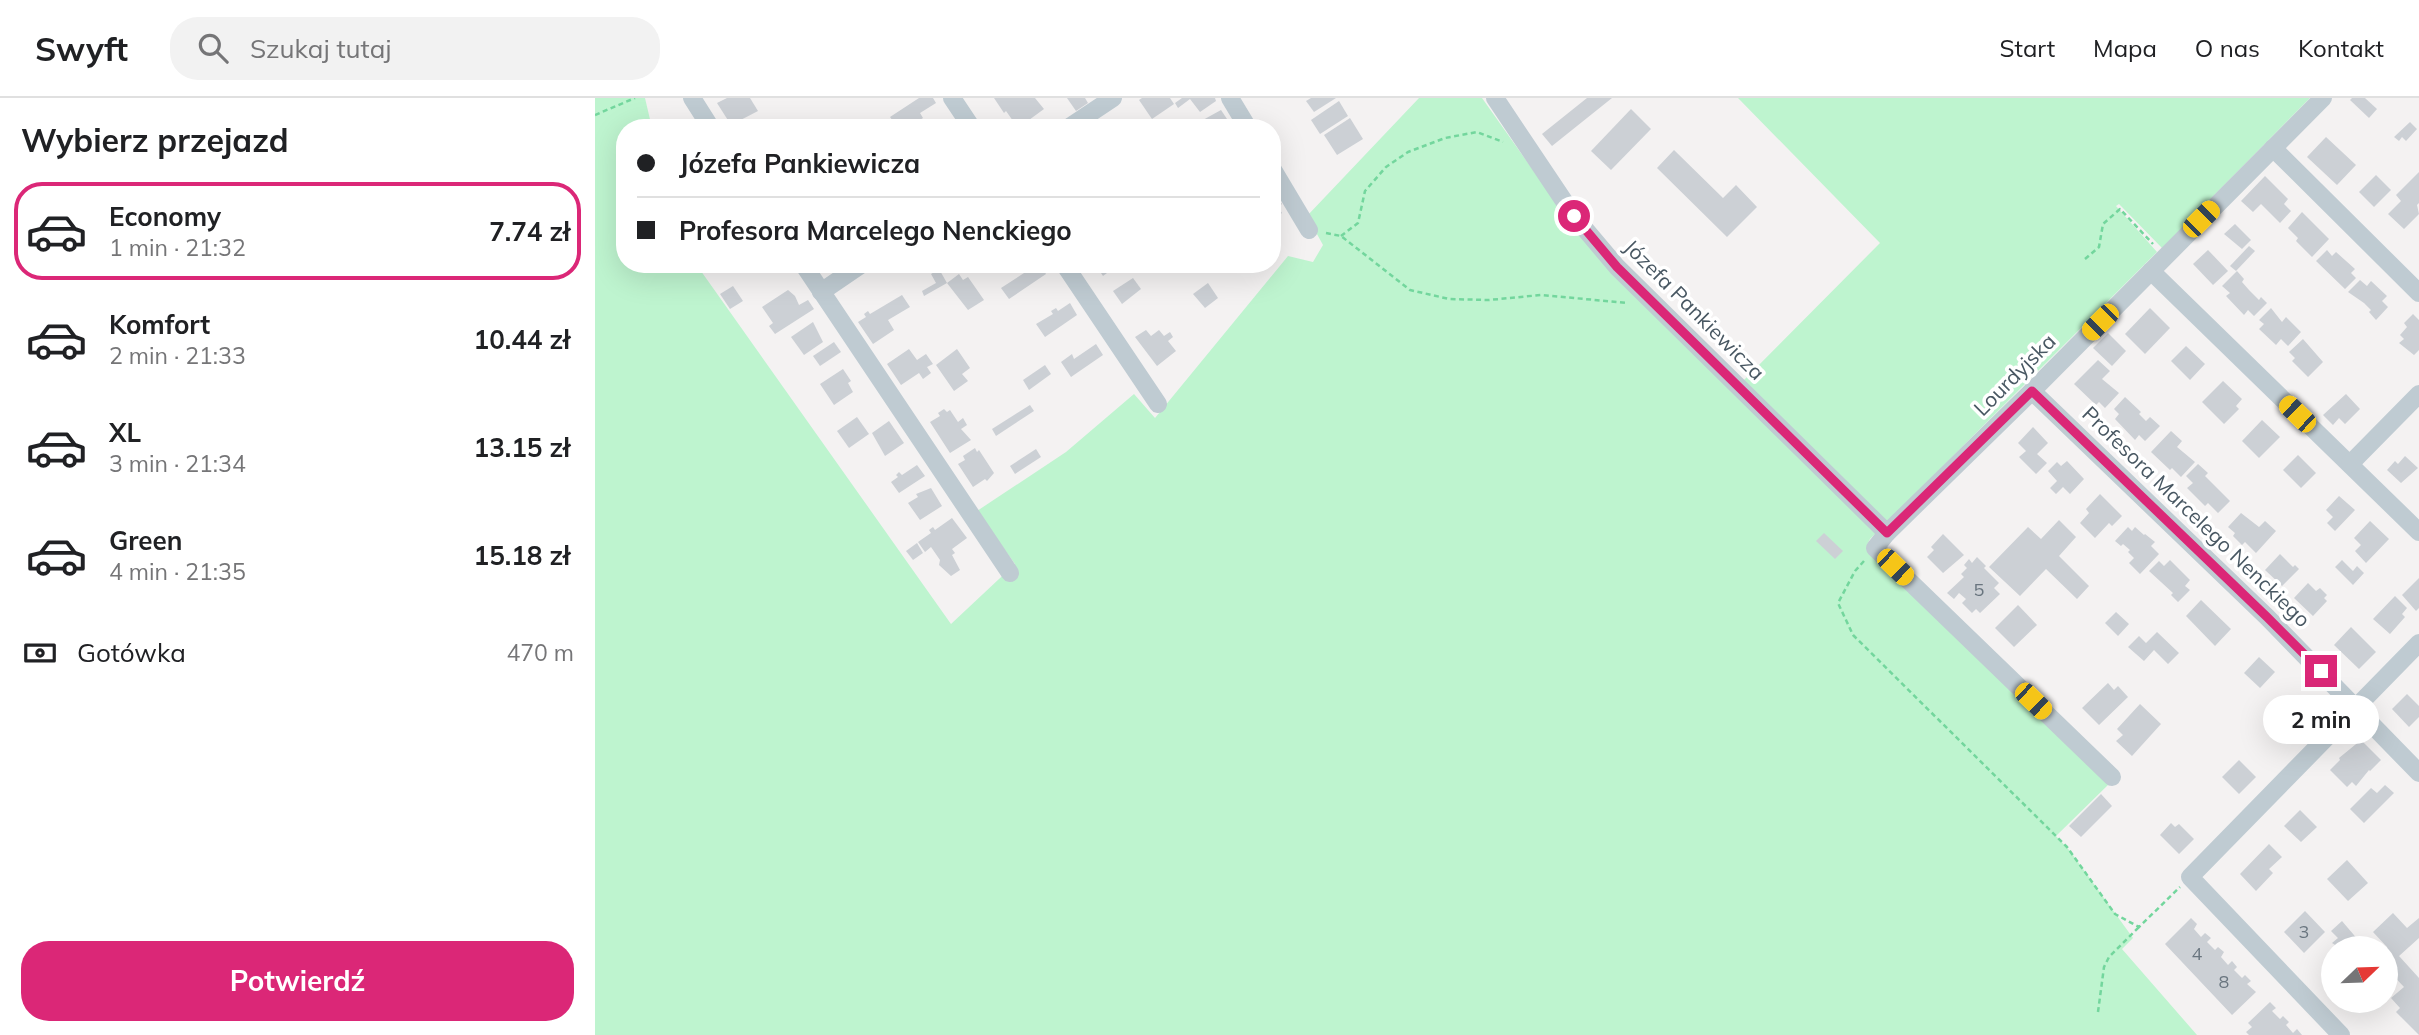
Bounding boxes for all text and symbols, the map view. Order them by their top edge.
search box [170,17,660,80]
text: Swyft [35,28,128,69]
icon: search [194,29,232,67]
text: Szukaj tutaj [250,32,391,65]
text: Start [2000,33,2055,63]
text: Mapa [2093,33,2157,63]
text: O nas [2195,33,2260,63]
text: Kontakt [2298,33,2384,63]
text: Wybierz przejazd [21,120,289,160]
text: Józefa Pankiewicza [679,147,920,180]
car [2179,197,2224,241]
icon: car [25,200,88,263]
text: Economy [109,200,221,233]
route start [1558,200,1590,232]
text: Profesora Marcelego Nenckiego [679,214,1072,247]
text: 7.74 zł [489,215,570,248]
text: 1 min · 21:32 [109,233,246,262]
street label: Józefa Pankiewicza [1619,234,1770,385]
car [2078,300,2123,344]
icon: car [25,308,88,371]
text: Komfort [109,308,210,341]
text: 10.44 zł [474,323,570,356]
street label: Lourdyjska [1968,328,2061,421]
text: 2 min · 21:33 [109,341,246,370]
car [2275,392,2320,436]
street label: Profesora Marcelego Nenckiego [2077,400,2316,632]
icon: car [25,416,88,479]
text: XL [109,416,141,449]
text: 13.15 zł [474,431,570,464]
text: 3 min · 21:34 [109,449,246,478]
icon: car [25,524,88,587]
text: Green [109,524,182,557]
text: 15.18 zł [474,539,570,572]
car [1873,545,1918,589]
text: 4 min · 21:35 [109,557,246,586]
house number: 5 [1974,578,1985,601]
icon: cash [21,634,59,672]
text: Gotówka [77,636,186,669]
text: 470 m [506,638,574,667]
route end [2305,655,2337,687]
car [2011,679,2056,723]
callout: 2 min [2263,696,2379,744]
text: 2 min [2291,705,2351,734]
house number: 3 [2299,920,2309,943]
north arrow [2321,936,2397,1013]
map controls [2321,936,2398,1013]
button: Potwierdź [21,941,574,1021]
house number: 4 [2192,942,2203,965]
house number: 8 [2219,970,2229,993]

